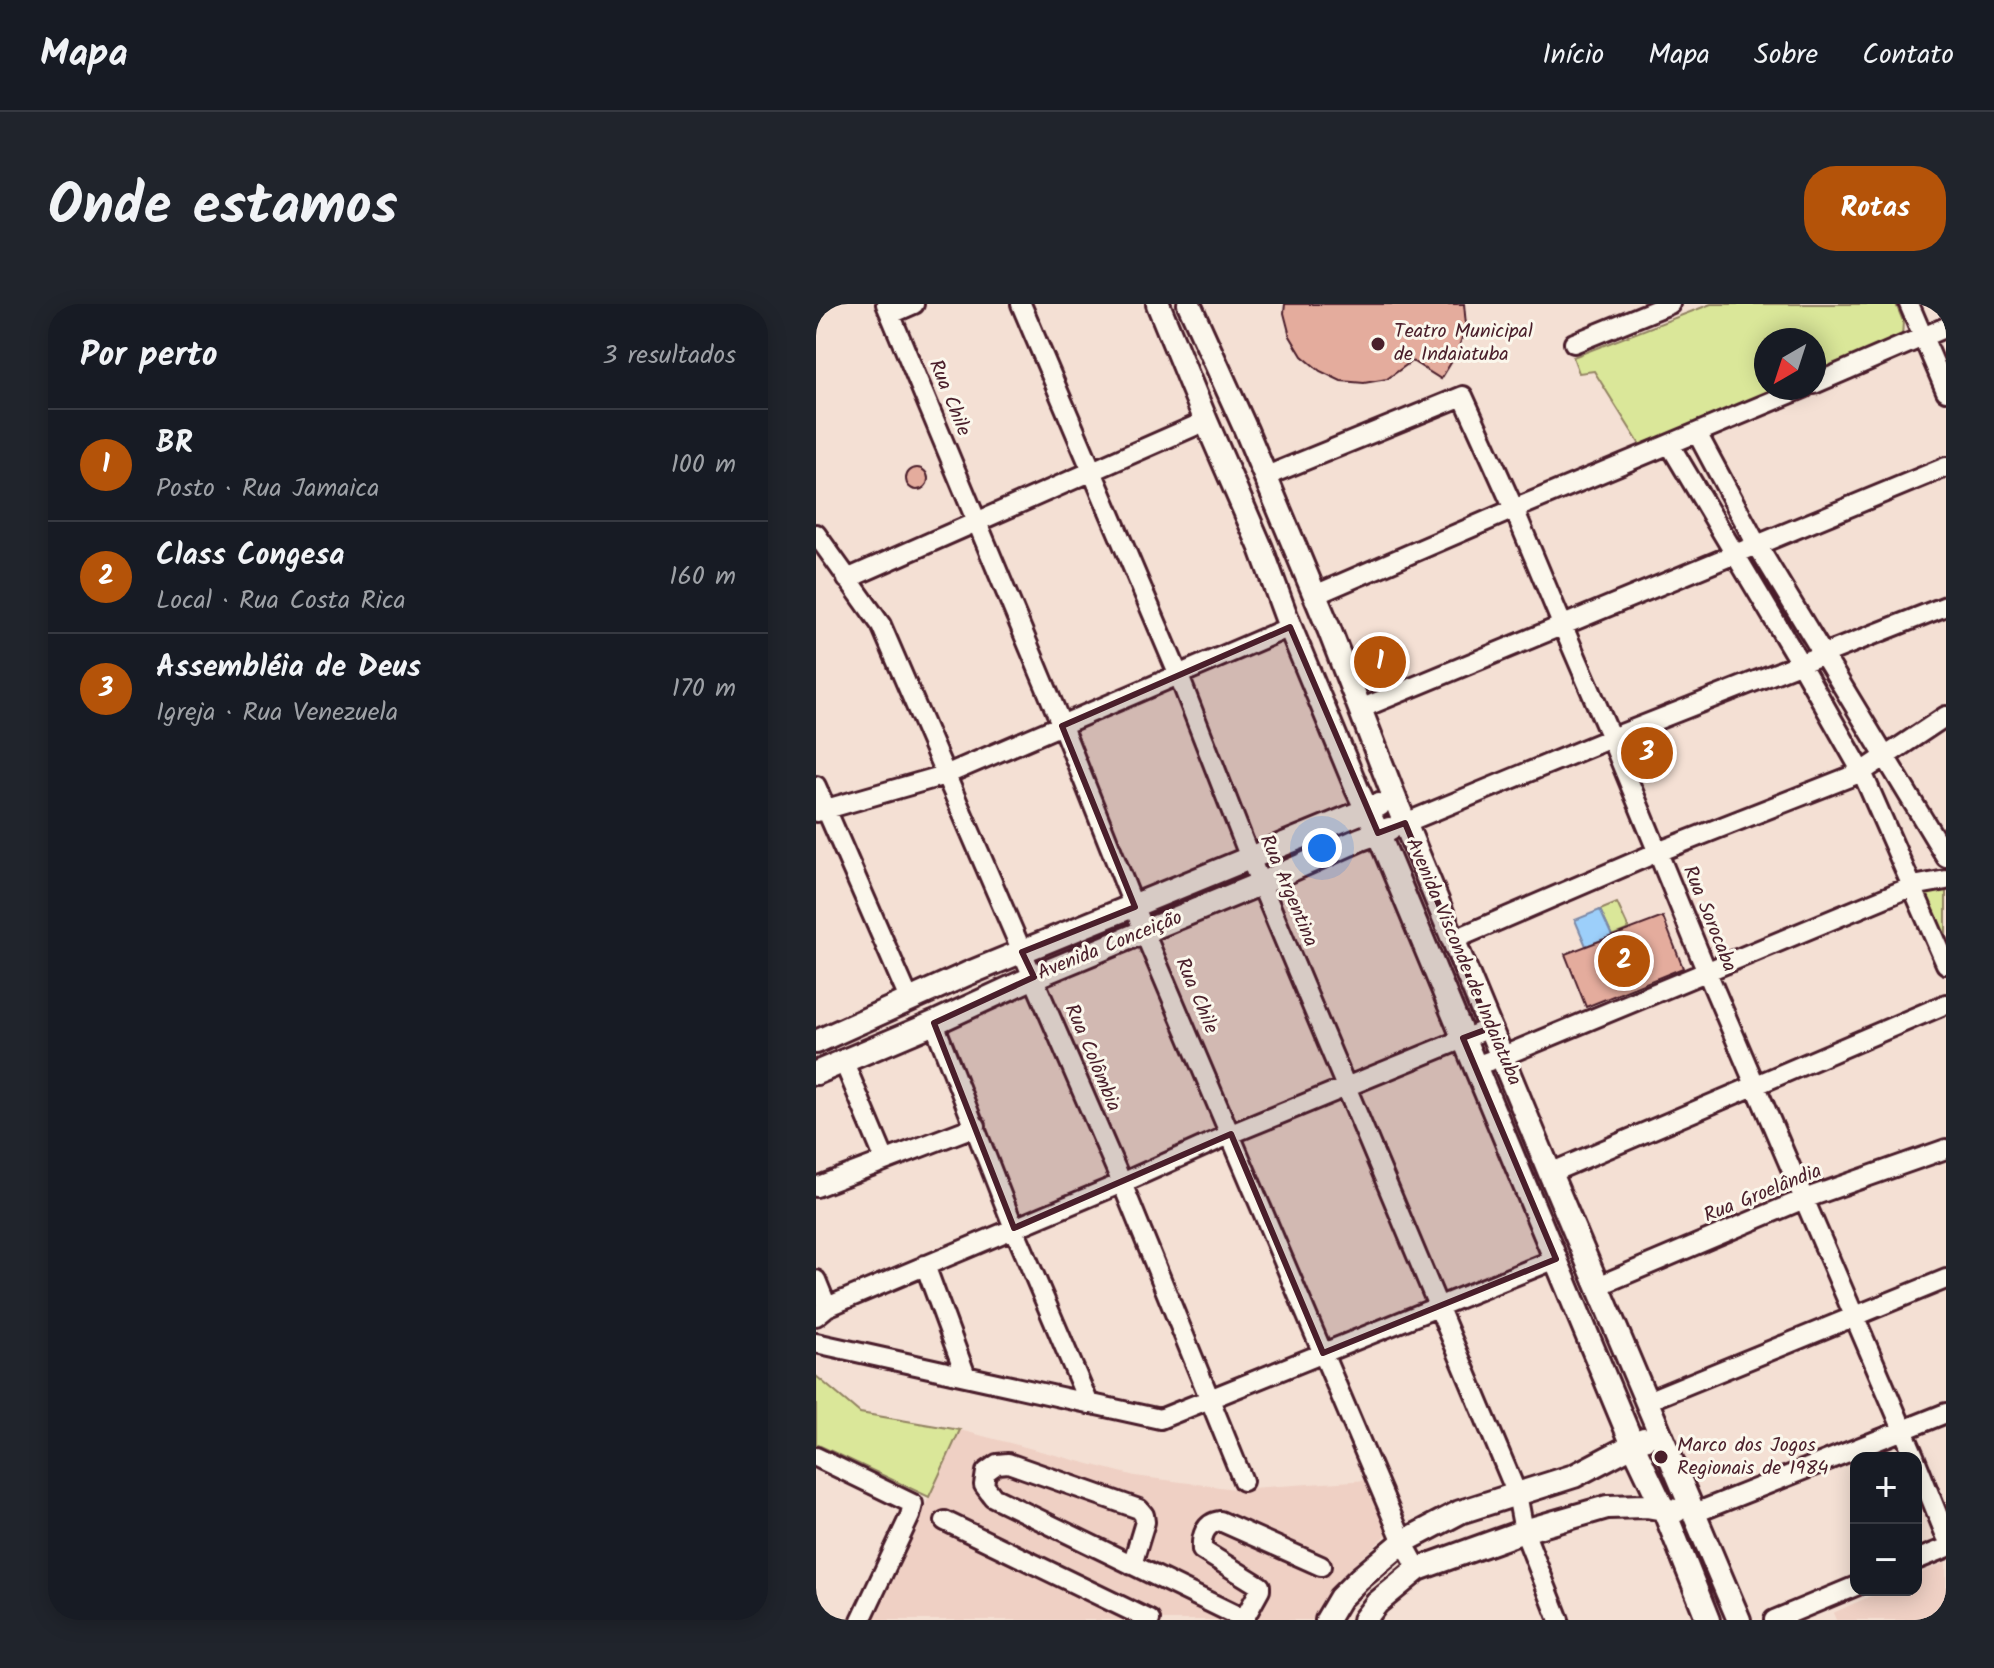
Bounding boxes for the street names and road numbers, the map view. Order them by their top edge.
street label: Rua Chile [919,355,979,441]
street label: Rua Argentina [1250,830,1326,952]
street label: Avenida Visconde de Indaiatuba [1396,833,1530,1091]
street label: Rua Sorocaba [1673,861,1745,977]
street label: Avenida Conceição [1033,902,1187,990]
street label: Rua Chile [1166,953,1226,1039]
street label: Rua Colômbia [1055,999,1129,1117]
street label: Rua Groelândia [1699,1156,1827,1232]

